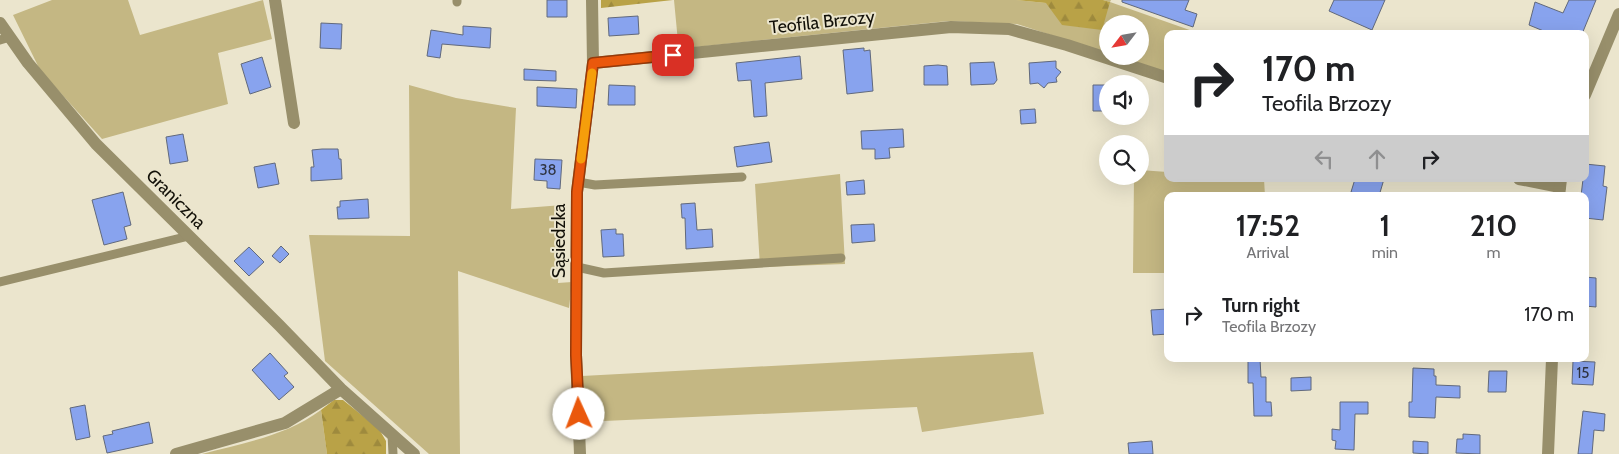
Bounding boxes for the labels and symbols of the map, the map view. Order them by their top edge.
street label: Teofila Brzozy [768,6,876,38]
north arrow [1099,15,1149,65]
pin [652,34,694,76]
house number: 38 [539,161,557,179]
street label: Graniczna [142,165,211,234]
street label: Sąsiedzka [548,203,570,278]
house number: 15 [1576,364,1590,382]
position arrow [552,387,604,439]

